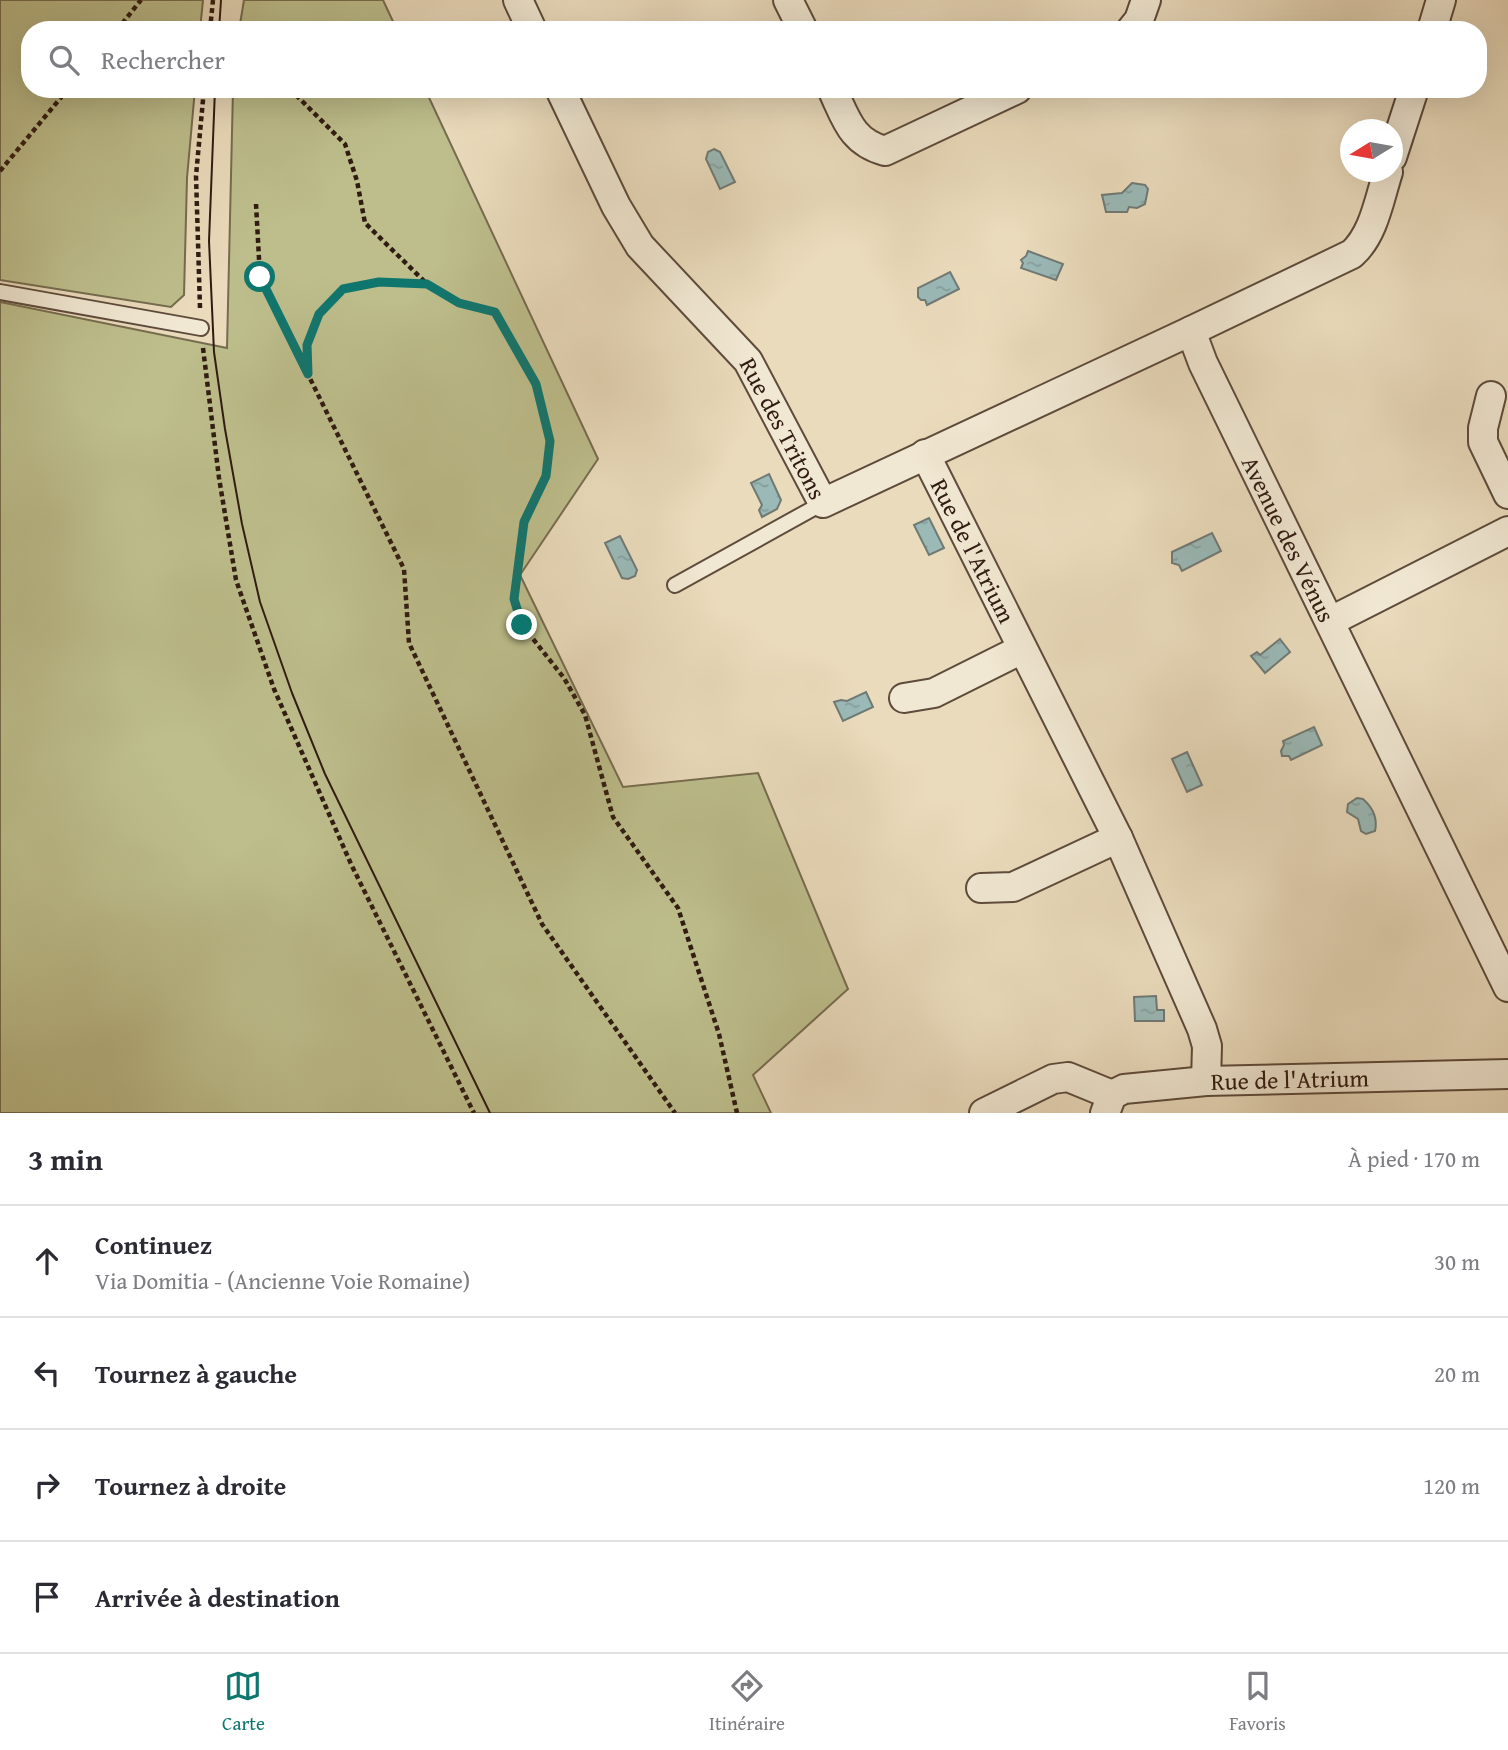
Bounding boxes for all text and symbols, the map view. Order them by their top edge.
search box [21,21,1487,98]
text: Rechercher [101,40,225,79]
icon: search [45,41,83,79]
north arrow [1340,119,1403,182]
route start [244,261,275,292]
street label: Rue des Tritons [732,351,835,505]
street label: Avenue des Vénus [1233,450,1344,628]
street label: Rue de l'Atrium [922,472,1025,629]
route end [506,609,537,640]
street label: Rue de l'Atrium [1210,1060,1370,1098]
text: 3 min [28,1137,103,1181]
text: À pied · 170 m [1348,1142,1480,1175]
text: Continuez [95,1225,212,1264]
icon: ahead [28,1242,66,1280]
text: 30 m [1434,1245,1480,1278]
text: Via Domitia - (Ancienne Voie Romaine) [95,1264,470,1297]
icon: left [28,1354,66,1392]
text: Tournez à gauche [95,1354,297,1393]
text: 20 m [1434,1357,1480,1390]
icon: right [28,1466,66,1504]
text: Tournez à droite [95,1466,286,1505]
text: 120 m [1423,1469,1480,1502]
icon: arrive [28,1578,66,1616]
text: Arrivée à destination [95,1578,340,1617]
tab: Carte [222,1667,265,1737]
tab: Itinéraire [709,1667,785,1737]
tab: Favoris [1229,1667,1286,1737]

